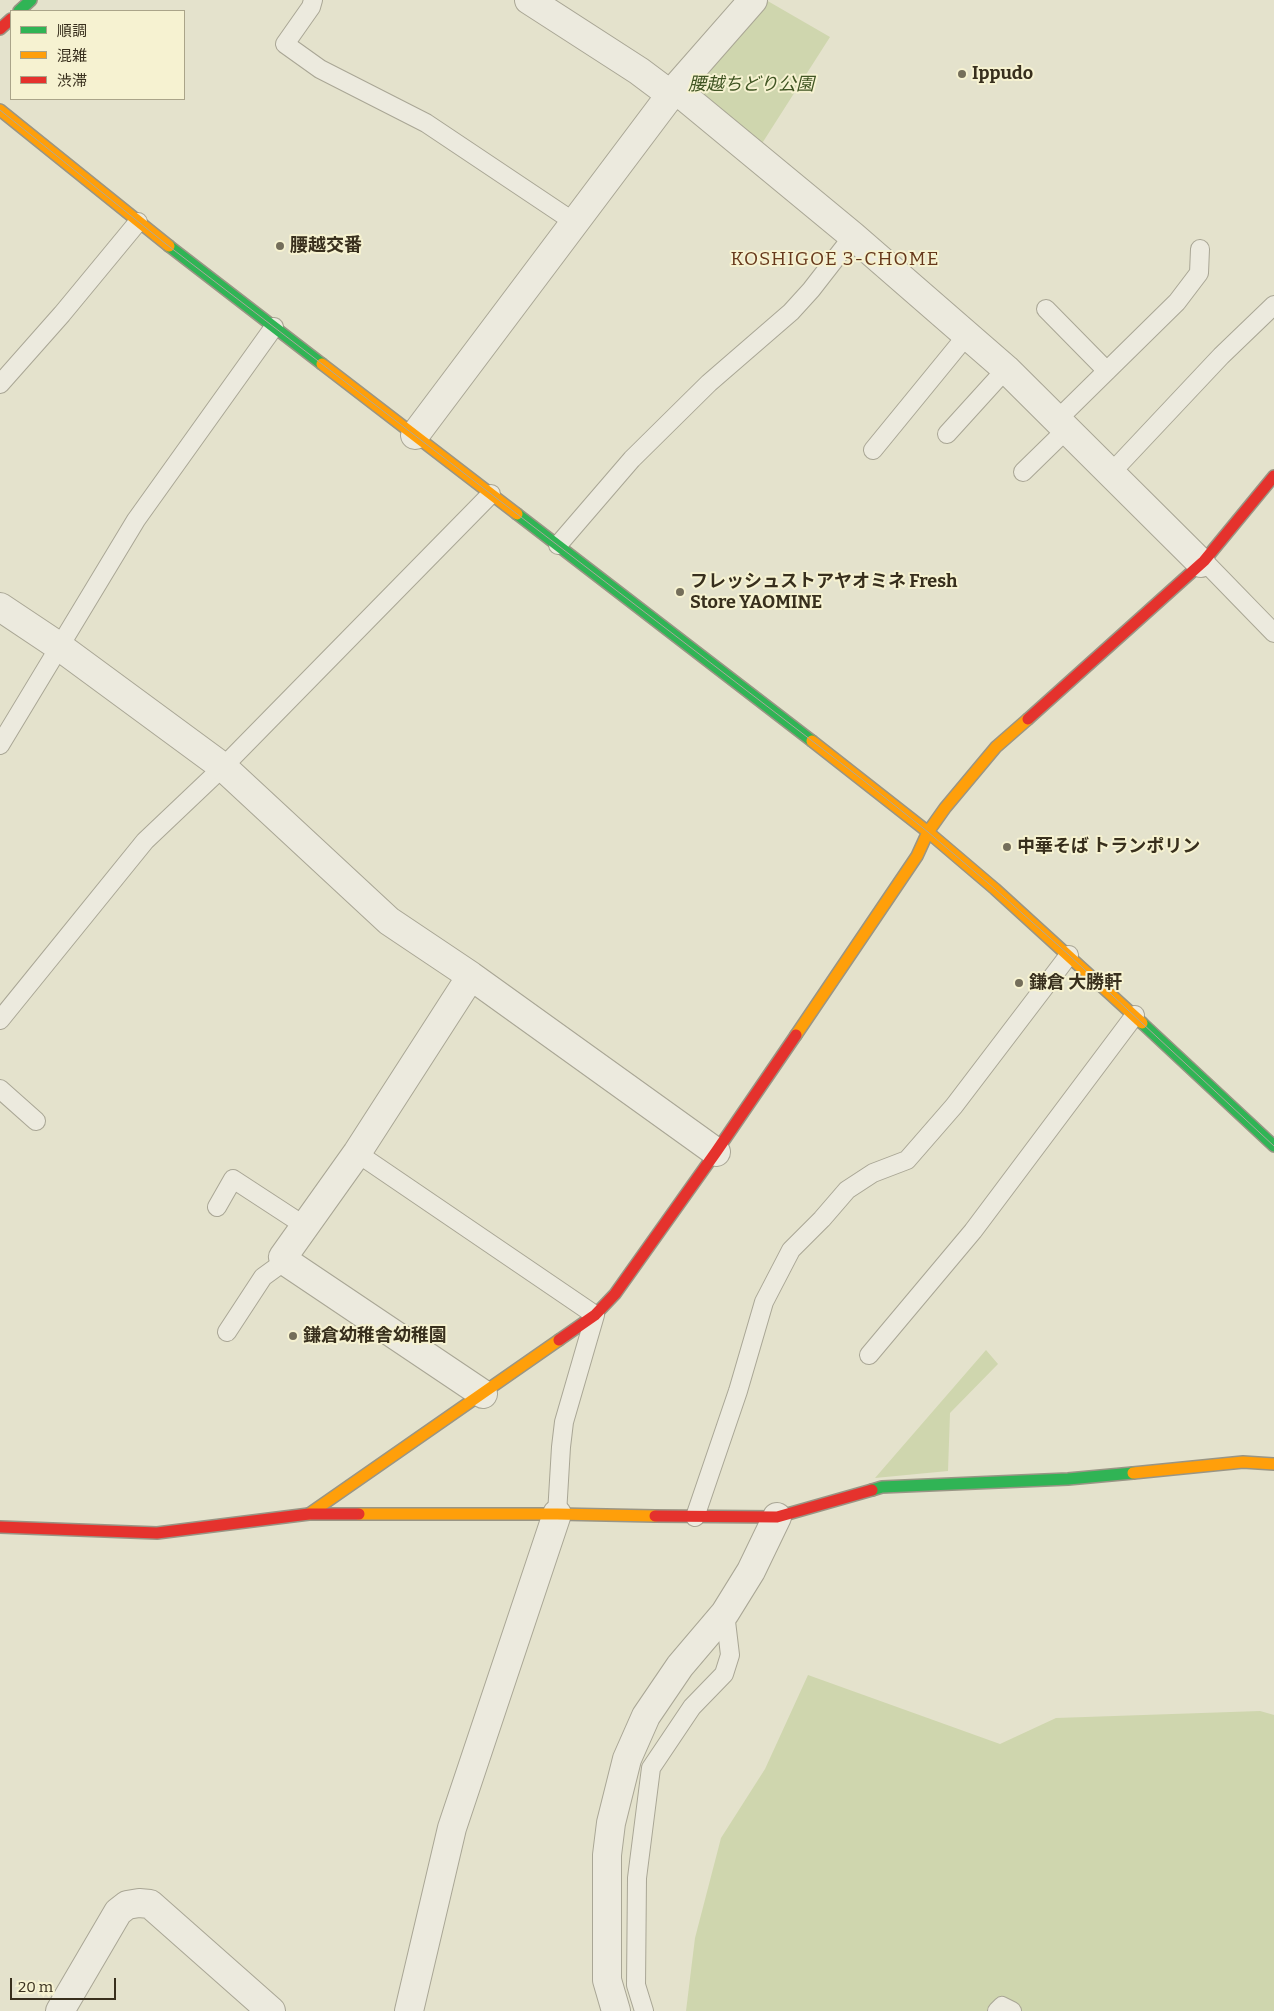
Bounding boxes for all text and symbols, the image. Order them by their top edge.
legend [10,10,185,100]
text: 順調 [57,22,87,40]
text: 混雑 [57,47,87,65]
place label: Ippudo [972,63,1033,85]
marker: Ippudo [956,68,968,80]
text: 渋滞 [57,72,87,90]
park label: 腰越ちどり公園 [688,74,814,96]
place label: 腰越交番 [290,235,362,257]
marker: 腰越交番 [274,240,286,252]
district label: KOSHIGOE 3-CHOME [729,249,941,271]
place label: フレッシュストアヤオミネ Fresh Store YAOMINE [690,571,957,614]
marker: フレッシュストアヤオミネ Fresh Store YAOMINE [674,586,686,598]
place label: 中華そば トランポリン [1017,836,1200,858]
marker: 中華そば トランポリン [1001,841,1013,853]
place label: 鎌倉 大勝軒 [1029,972,1122,994]
marker: 鎌倉 大勝軒 [1013,977,1025,989]
place label: 鎌倉幼稚舎幼稚園 [303,1325,447,1347]
marker: 鎌倉幼稚舎幼稚園 [287,1330,299,1342]
scale bar [12,1968,119,2000]
text: 20 m [18,1978,53,1996]

